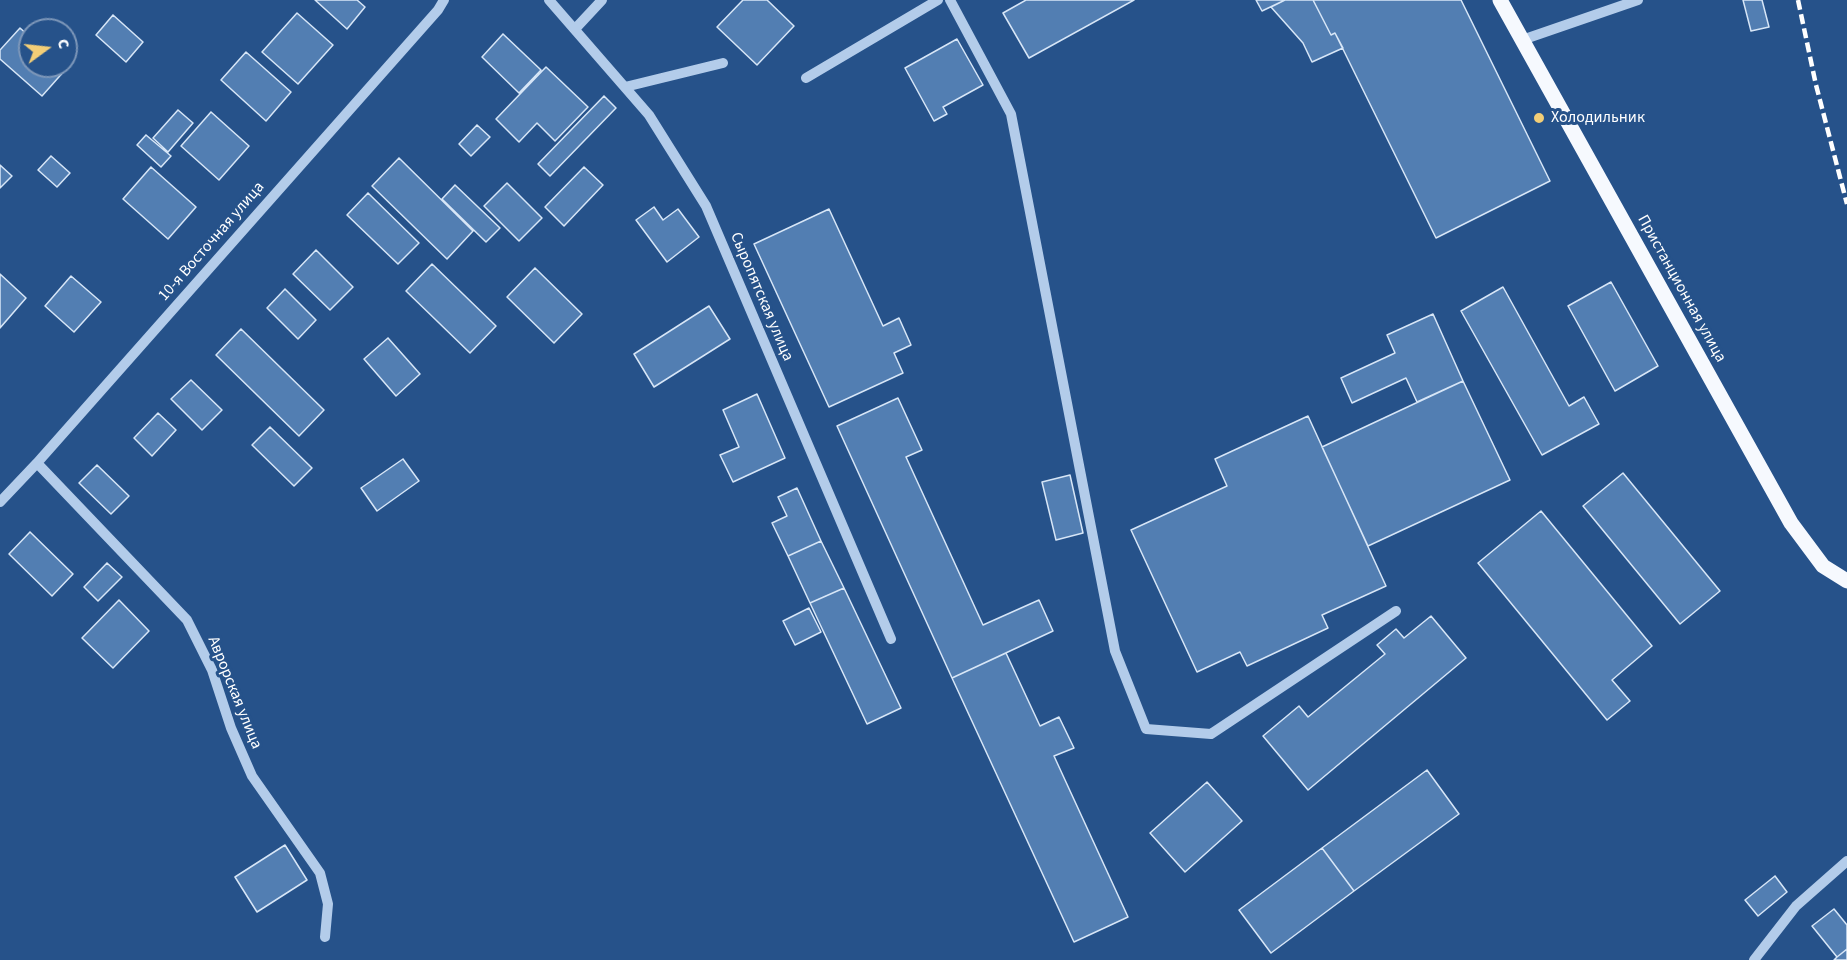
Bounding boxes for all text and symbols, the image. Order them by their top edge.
north arrow [18,18,78,78]
text: С [52,37,75,51]
place label: Холодильник [1551,108,1645,128]
marker: Холодильник [1532,111,1546,125]
street label: 10-я Восточная улица [155,178,269,306]
street label: Пристанционная улица [1632,212,1730,366]
street label: Сыропятская улица [725,230,797,364]
street label: Аврорская улица [203,634,265,752]

